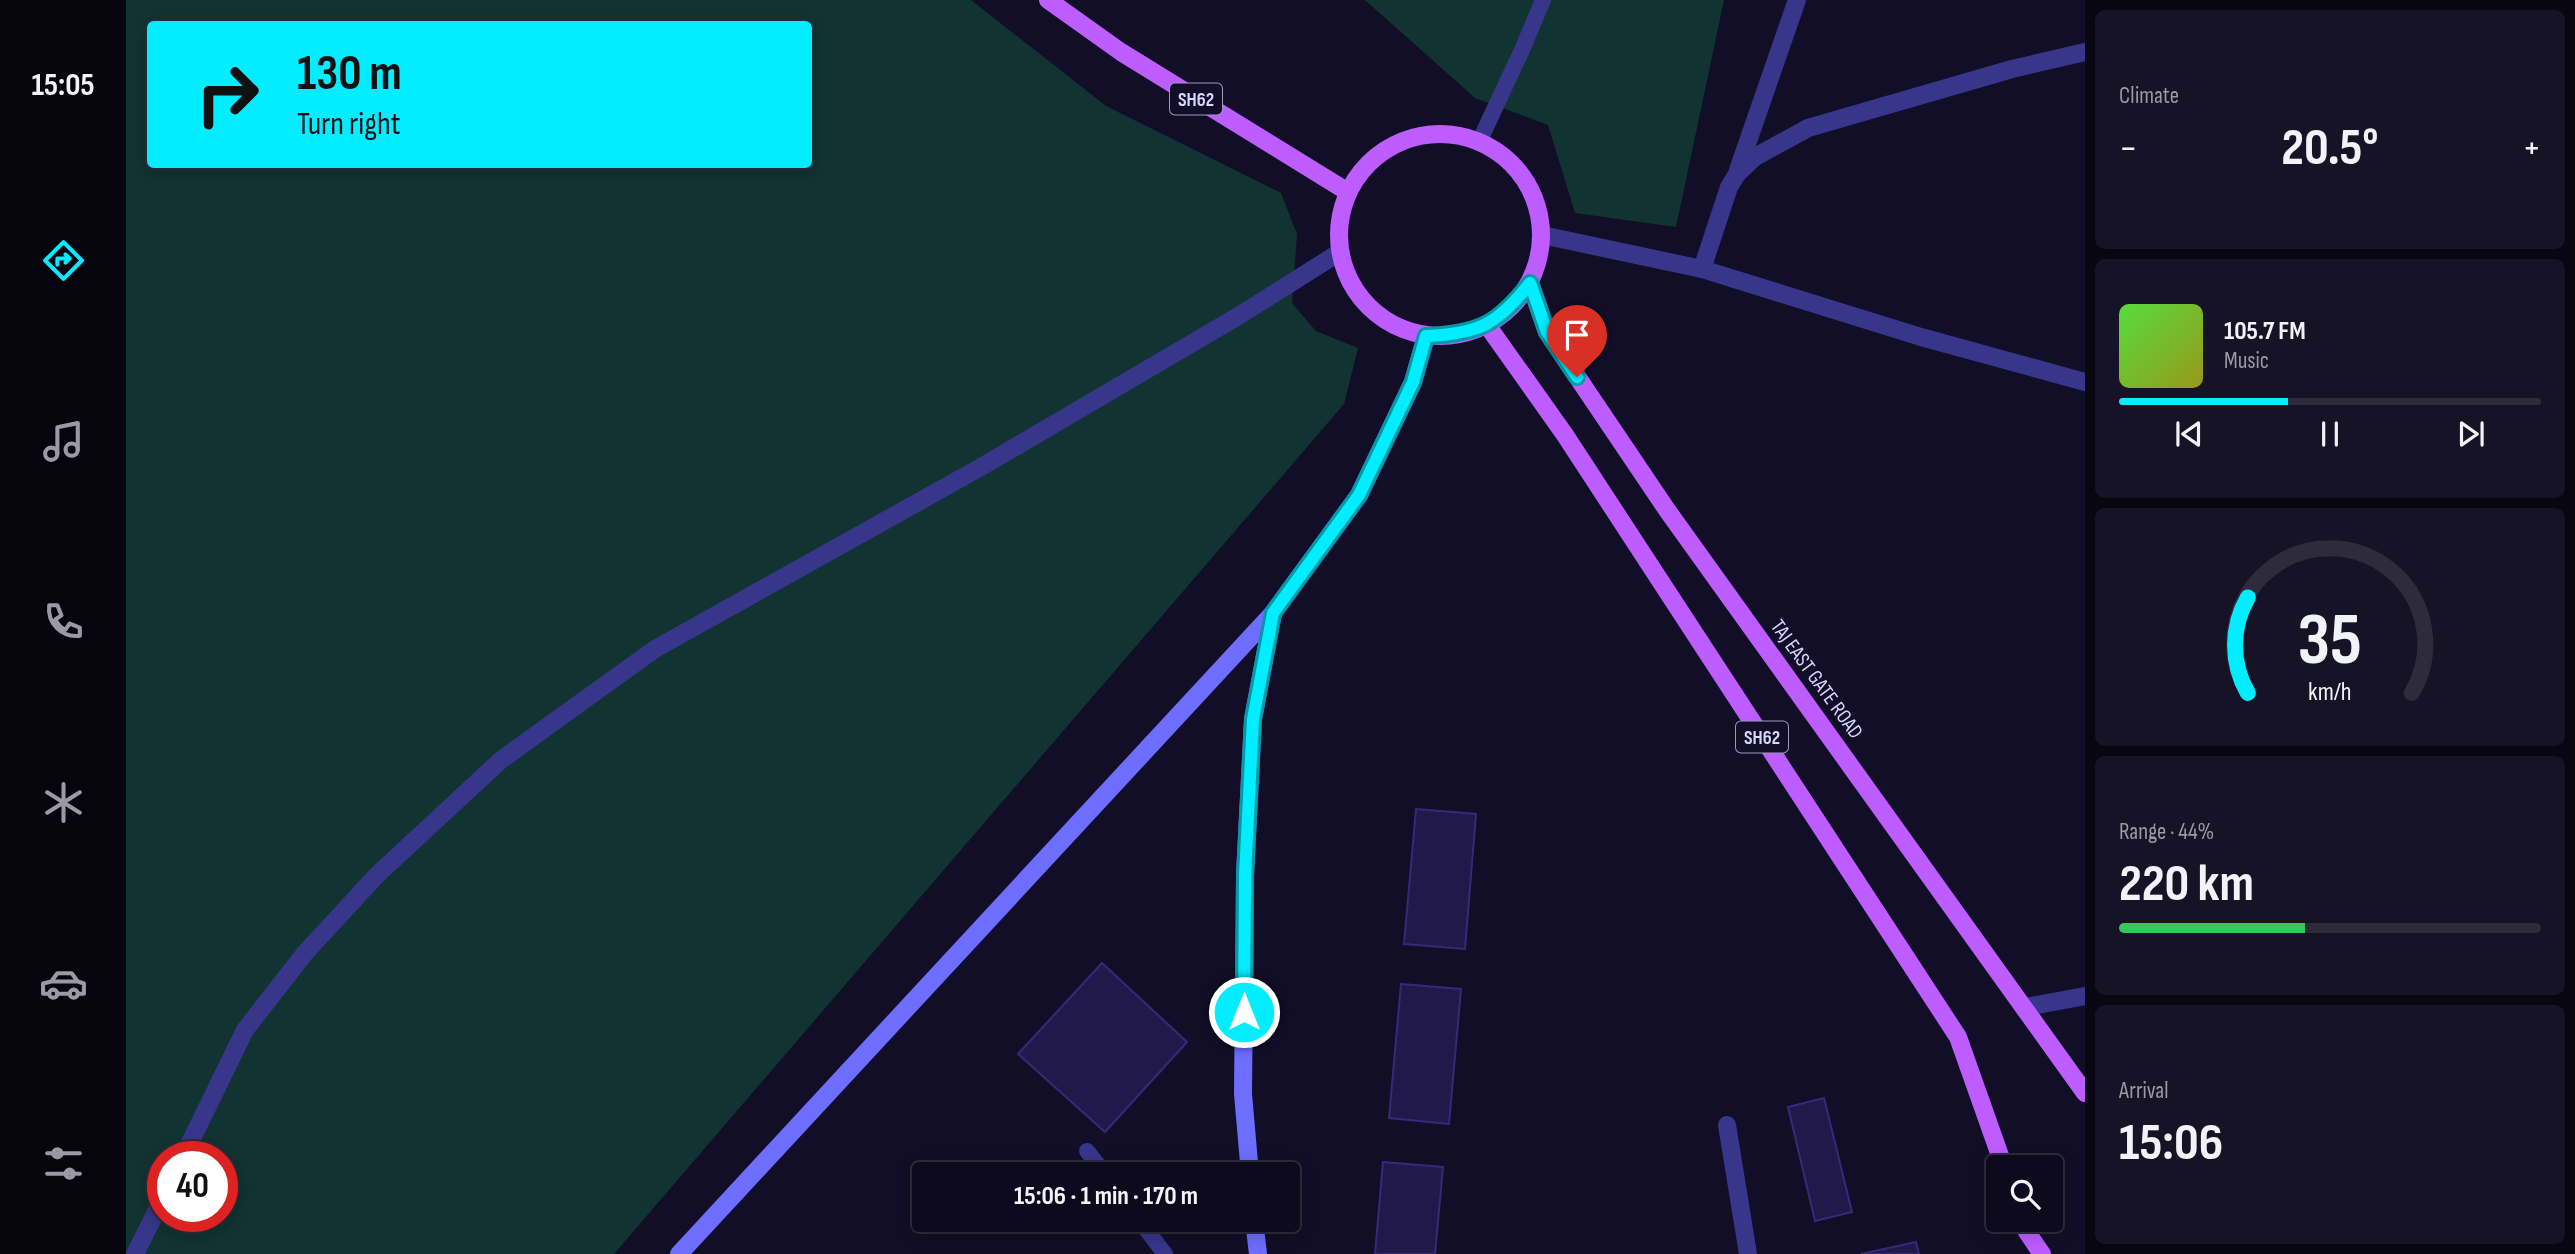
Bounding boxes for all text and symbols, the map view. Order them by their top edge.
text: 130 m [297,45,402,104]
icon: right [182,49,273,140]
text: 15:05 [31,66,95,105]
text: Climate [2119,82,2179,110]
road number: SH62 [1170,83,1222,114]
text: Turn right [297,105,401,144]
text: 20.5° [2281,117,2379,180]
text: − [2119,126,2138,171]
text: + [2522,126,2541,171]
icon: directions [39,236,88,285]
pin [1547,305,1607,377]
icon: arrive [1558,316,1596,354]
text: 105.7 FM [2224,316,2306,347]
text: Music [2224,347,2269,375]
icon: previous [2170,415,2208,453]
icon: pause [2311,415,2349,453]
icon: next [2452,415,2490,453]
icon: music [39,417,88,466]
icon: phone [39,597,88,646]
text: 35 [2298,597,2362,685]
street label: TAJ EAST GATE ROAD [1765,615,1868,744]
text: km/h [2308,677,2352,708]
road number: SH62 [1736,722,1788,752]
icon: climate [39,778,88,827]
text: Range · 44% [2119,818,2214,846]
text: 220 km [2119,853,2254,916]
icon: car [39,959,88,1008]
position arrow [1207,975,1281,1049]
text: Arrival [2119,1077,2168,1105]
text: 15:06 [2119,1112,2223,1175]
icon: filters [39,1139,88,1188]
speed limit sign: 40 [147,1141,238,1232]
map controls [1986,1155,2063,1232]
button: search [1986,1155,2063,1232]
text: 15:06 · 1 min · 170 m [1014,1181,1198,1212]

